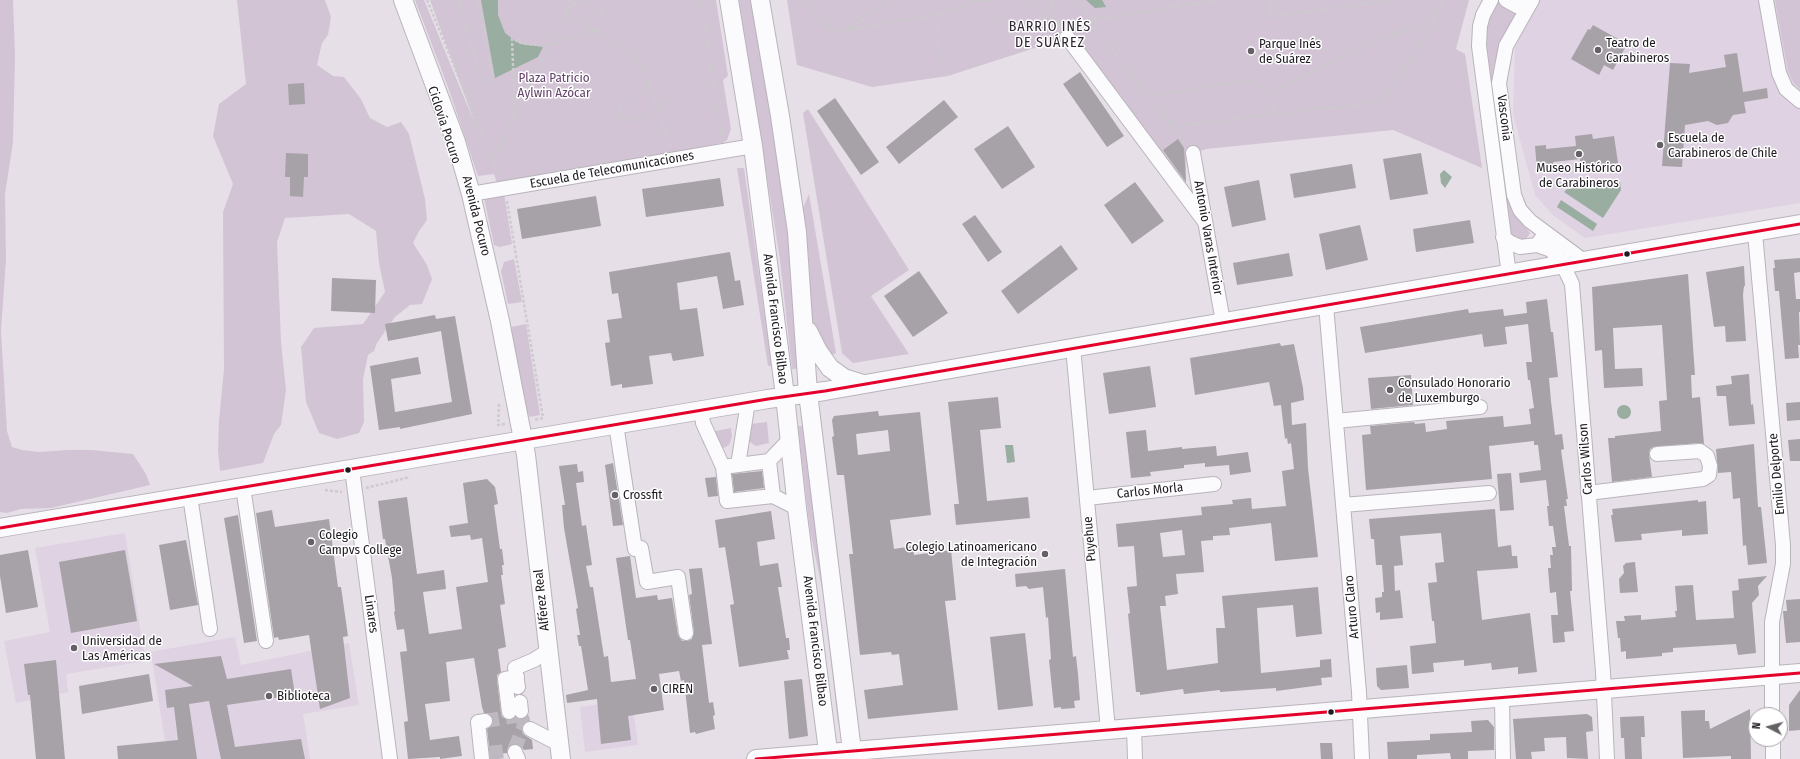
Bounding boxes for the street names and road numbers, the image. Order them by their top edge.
street label: Ciclovía Pocuro [424,84,464,166]
street label: Vasconia [1493,94,1515,142]
street label: Escuela de Telecomunicaciones [529,148,695,192]
street label: Avenida Pocuro [459,174,493,258]
street label: Antonio Varas Interior [1190,180,1226,296]
street label: Avenida Francisco Bilbao [759,253,791,385]
street label: Carlos Wilson [1576,423,1596,495]
street label: Emilio Delporte [1766,432,1788,516]
street label: Carlos Morla [1116,480,1184,502]
street label: Puyehue [1080,516,1100,562]
street label: Alférez Real [531,568,553,632]
street label: Avenida Francisco Bilbao [799,575,831,707]
street label: Arturo Claro [1341,575,1363,639]
street label: Linares [361,594,381,634]

